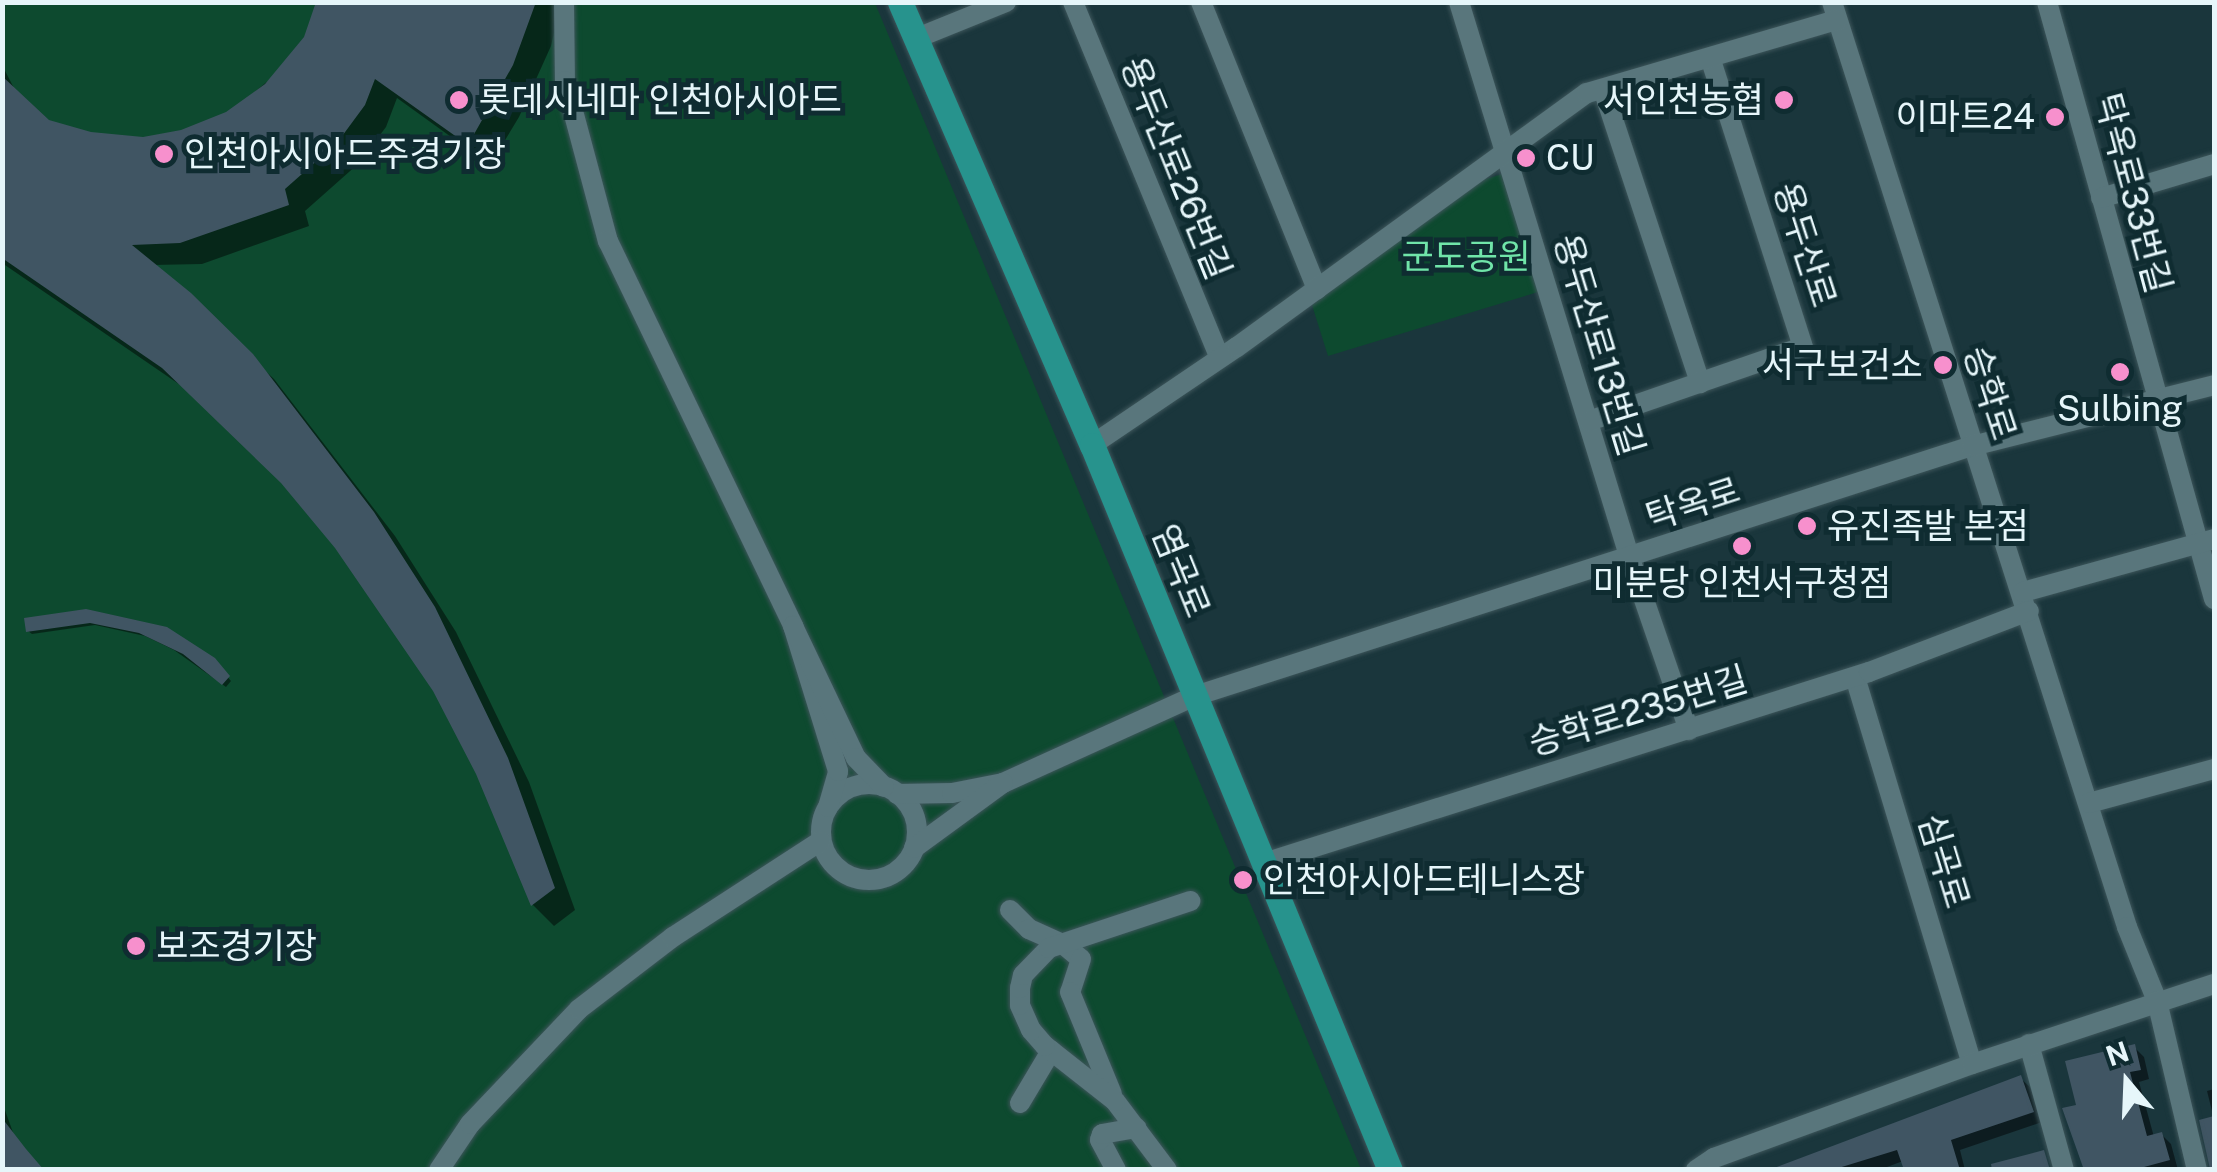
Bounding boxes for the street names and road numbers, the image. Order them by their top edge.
street label: 용두산로26번길 [1112,51,1240,285]
street label: 탁옥로33번길 [2086,89,2180,297]
street label: 용두산로 [1765,177,1845,313]
street label: 용두산로13번길 [1545,229,1653,461]
street label: 승학로 [1955,341,2025,445]
street label: 탁옥로 [1641,469,1745,539]
street label: 염곡로 [1143,518,1219,624]
street label: 승학로235번길 [1524,658,1752,764]
street label: 심곡로 [1910,809,1978,913]

